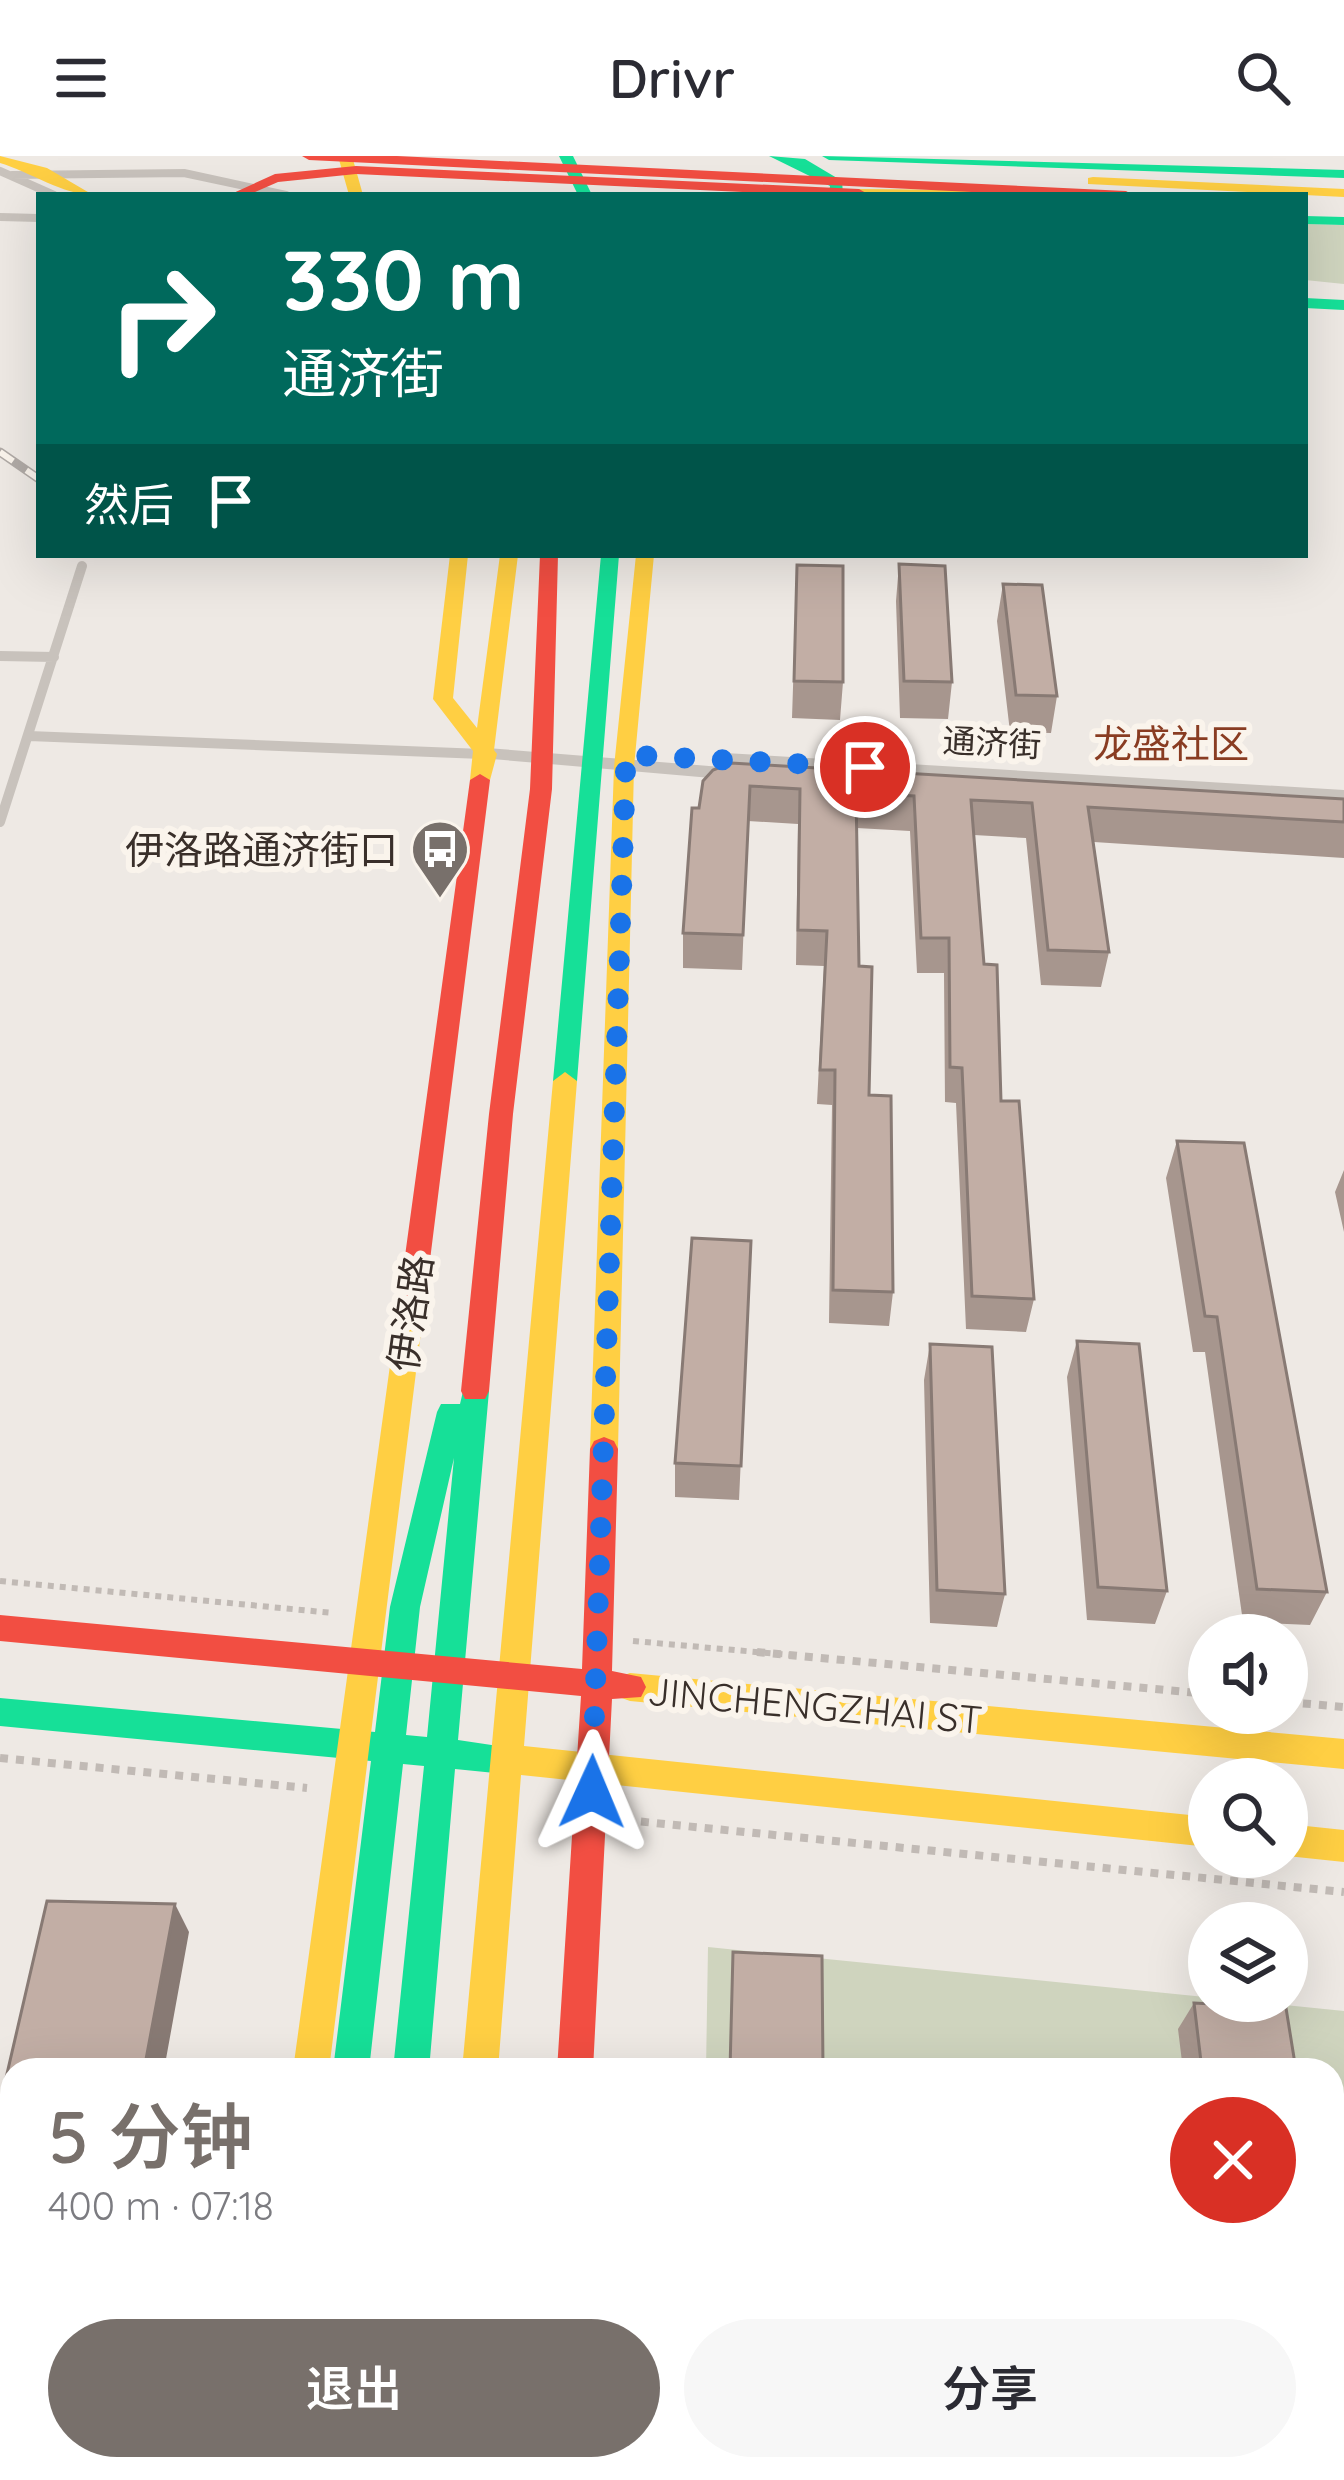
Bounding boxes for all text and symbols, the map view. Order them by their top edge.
text: Drivr [609,44,735,112]
icon: menu [48,45,114,111]
icon: search [1230,45,1296,111]
text: 330 m [282,226,525,331]
icon: right [84,240,240,396]
text: 通济街 [282,339,444,407]
icon: arrive [198,468,264,534]
text: 然后 [84,476,174,532]
pin [814,716,916,818]
street label: 通济街 [941,719,1043,765]
district label: 龙盛社区 [1093,719,1249,768]
icon: arrive [832,734,898,800]
bus stop icon: 伊洛路通济街口 [409,818,471,900]
place label: 伊洛路通济街口 [125,825,398,874]
street label: 伊洛路 [378,1252,442,1374]
map controls [1188,1614,1308,2022]
button: sound [1188,1614,1308,1734]
street label: JINCHENGZHAI ST [646,1666,984,1744]
position arrow [529,1729,655,1855]
button: search [1188,1758,1308,1878]
button: layers [1188,1902,1308,2022]
text: 5 分钟 [48,2091,253,2181]
button: close [1170,2097,1296,2223]
text: 400 m · 07:18 [48,2181,274,2230]
button: 退出 [48,2319,660,2457]
button: 分享 [684,2319,1296,2457]

